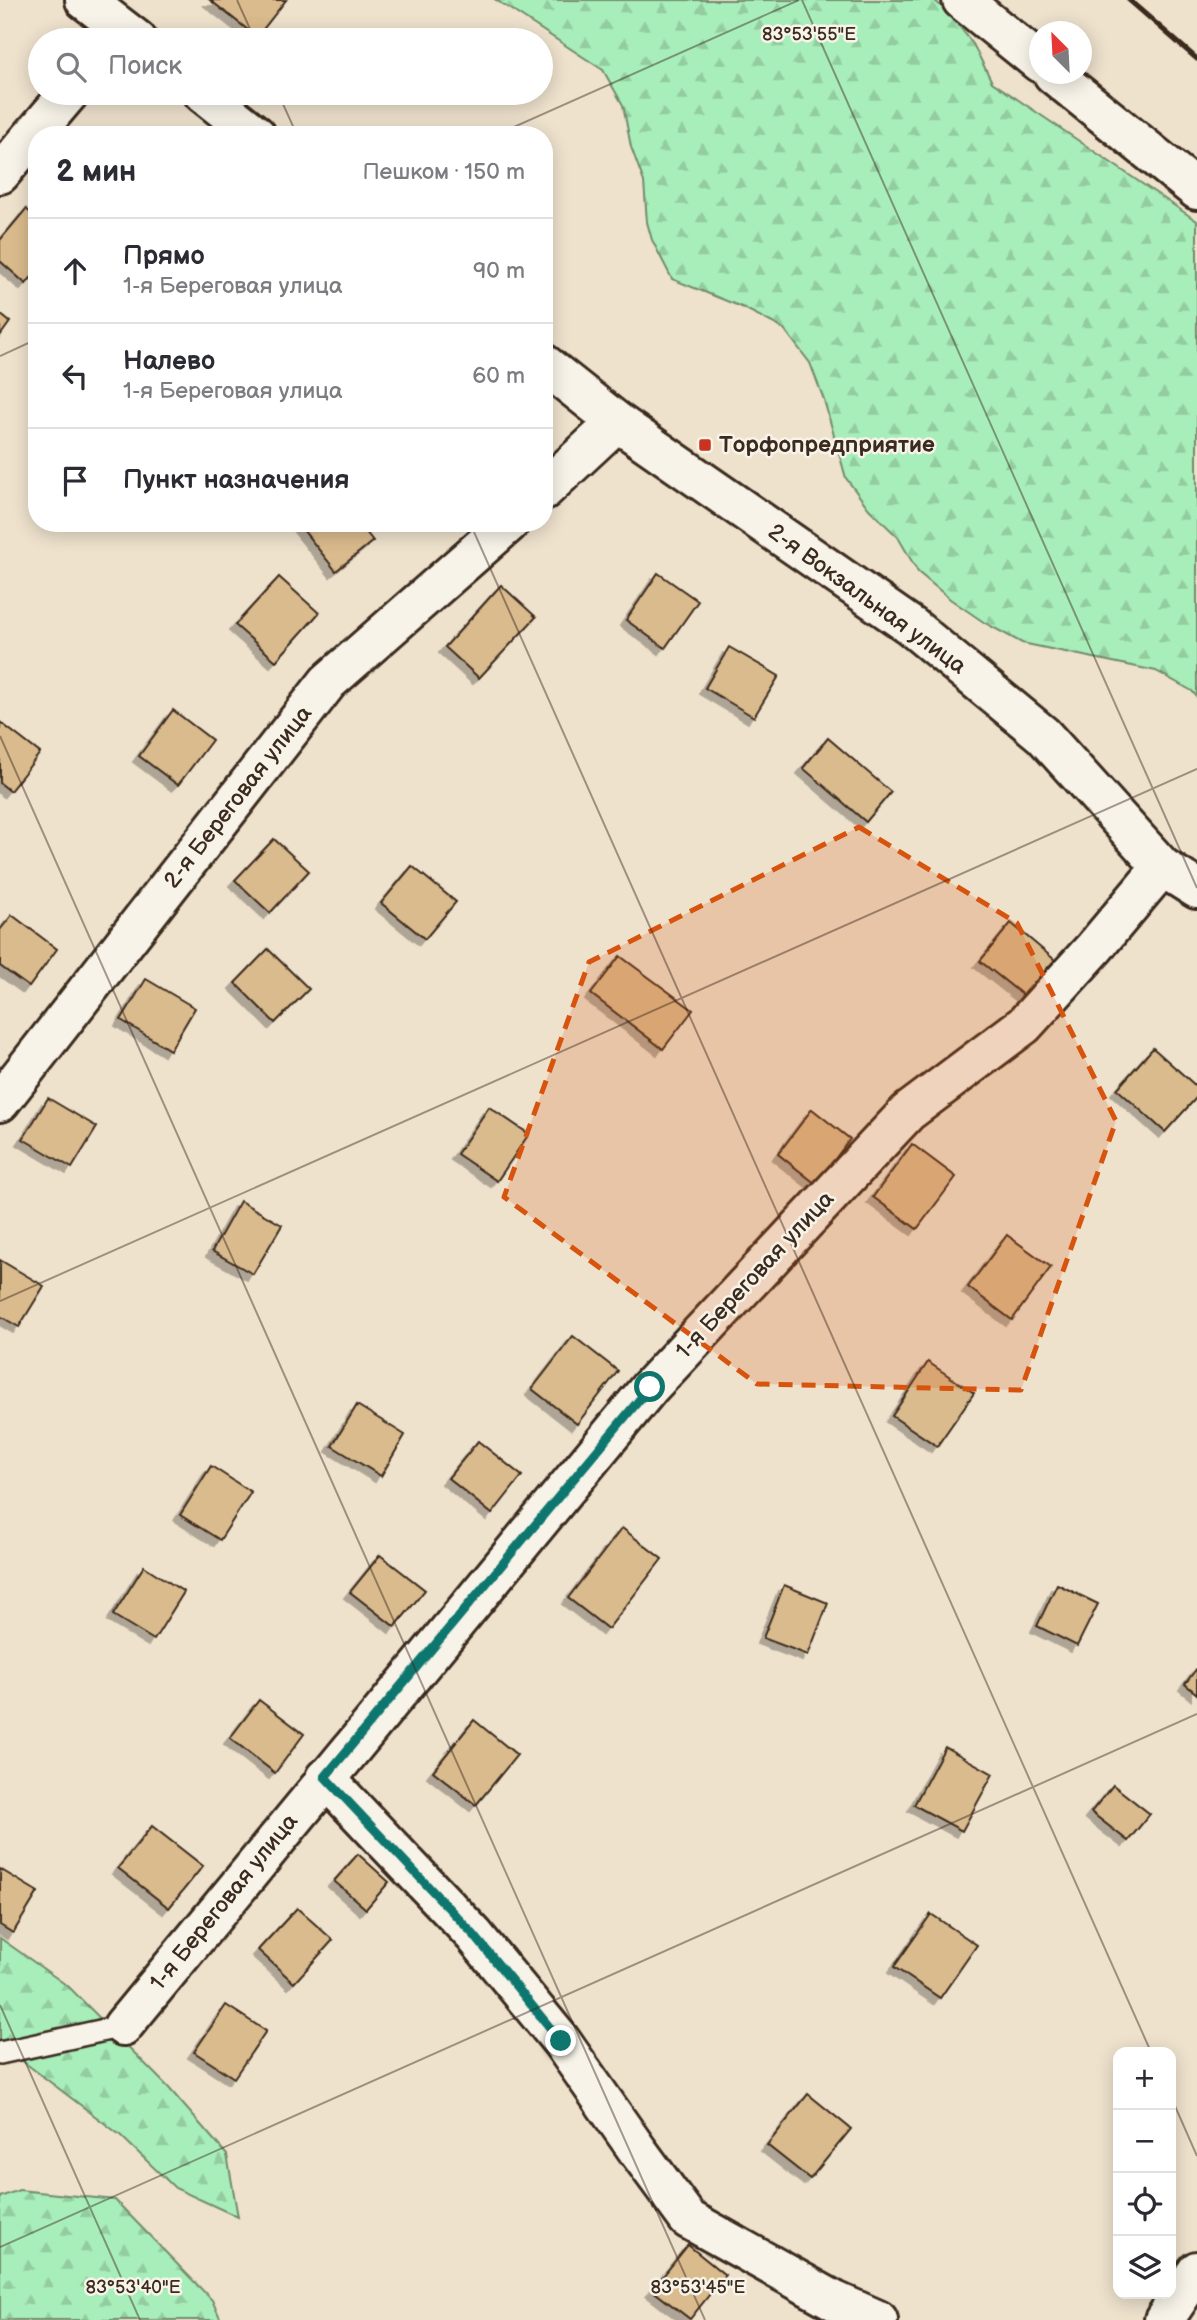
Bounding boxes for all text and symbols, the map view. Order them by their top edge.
north arrow [1029,21,1092,84]
text: 83°53'55"E [762,24,856,45]
search box [28,28,553,105]
icon: search [52,48,90,86]
text: Поиск [108,51,182,82]
text: 2 мин [56,154,136,190]
text: Пешком · 150 m [362,158,525,186]
text: Прямо [123,241,205,272]
icon: ahead [56,252,94,290]
text: 90 m [473,257,525,285]
text: 1-я Береговая улица [123,272,343,300]
text: Налево [123,346,215,377]
icon: left [56,357,94,395]
text: 60 m [472,362,525,390]
text: 1-я Береговая улица [123,377,343,405]
place label: Торфопредприятие [719,431,935,459]
marker: Торфопредприятие [697,437,713,453]
icon: arrive [56,462,94,500]
text: Пункт назначения [123,465,349,496]
street label: 2-я Вокзальная улица [762,518,972,681]
street label: 2-я Береговая улица [158,700,318,894]
street label: 1-я Береговая улица [670,1185,840,1365]
route start [634,1371,665,1402]
street label: 1-я Береговая улица [144,1808,304,1996]
route end [545,2025,576,2056]
map controls [1113,2047,1176,2299]
button: + [1113,2047,1176,2110]
button: − [1113,2110,1176,2173]
button: locate [1113,2173,1176,2236]
button: layers [1113,2236,1176,2299]
text: 83°53'40"E [85,2277,181,2298]
text: 83°53'45"E [651,2277,746,2298]

